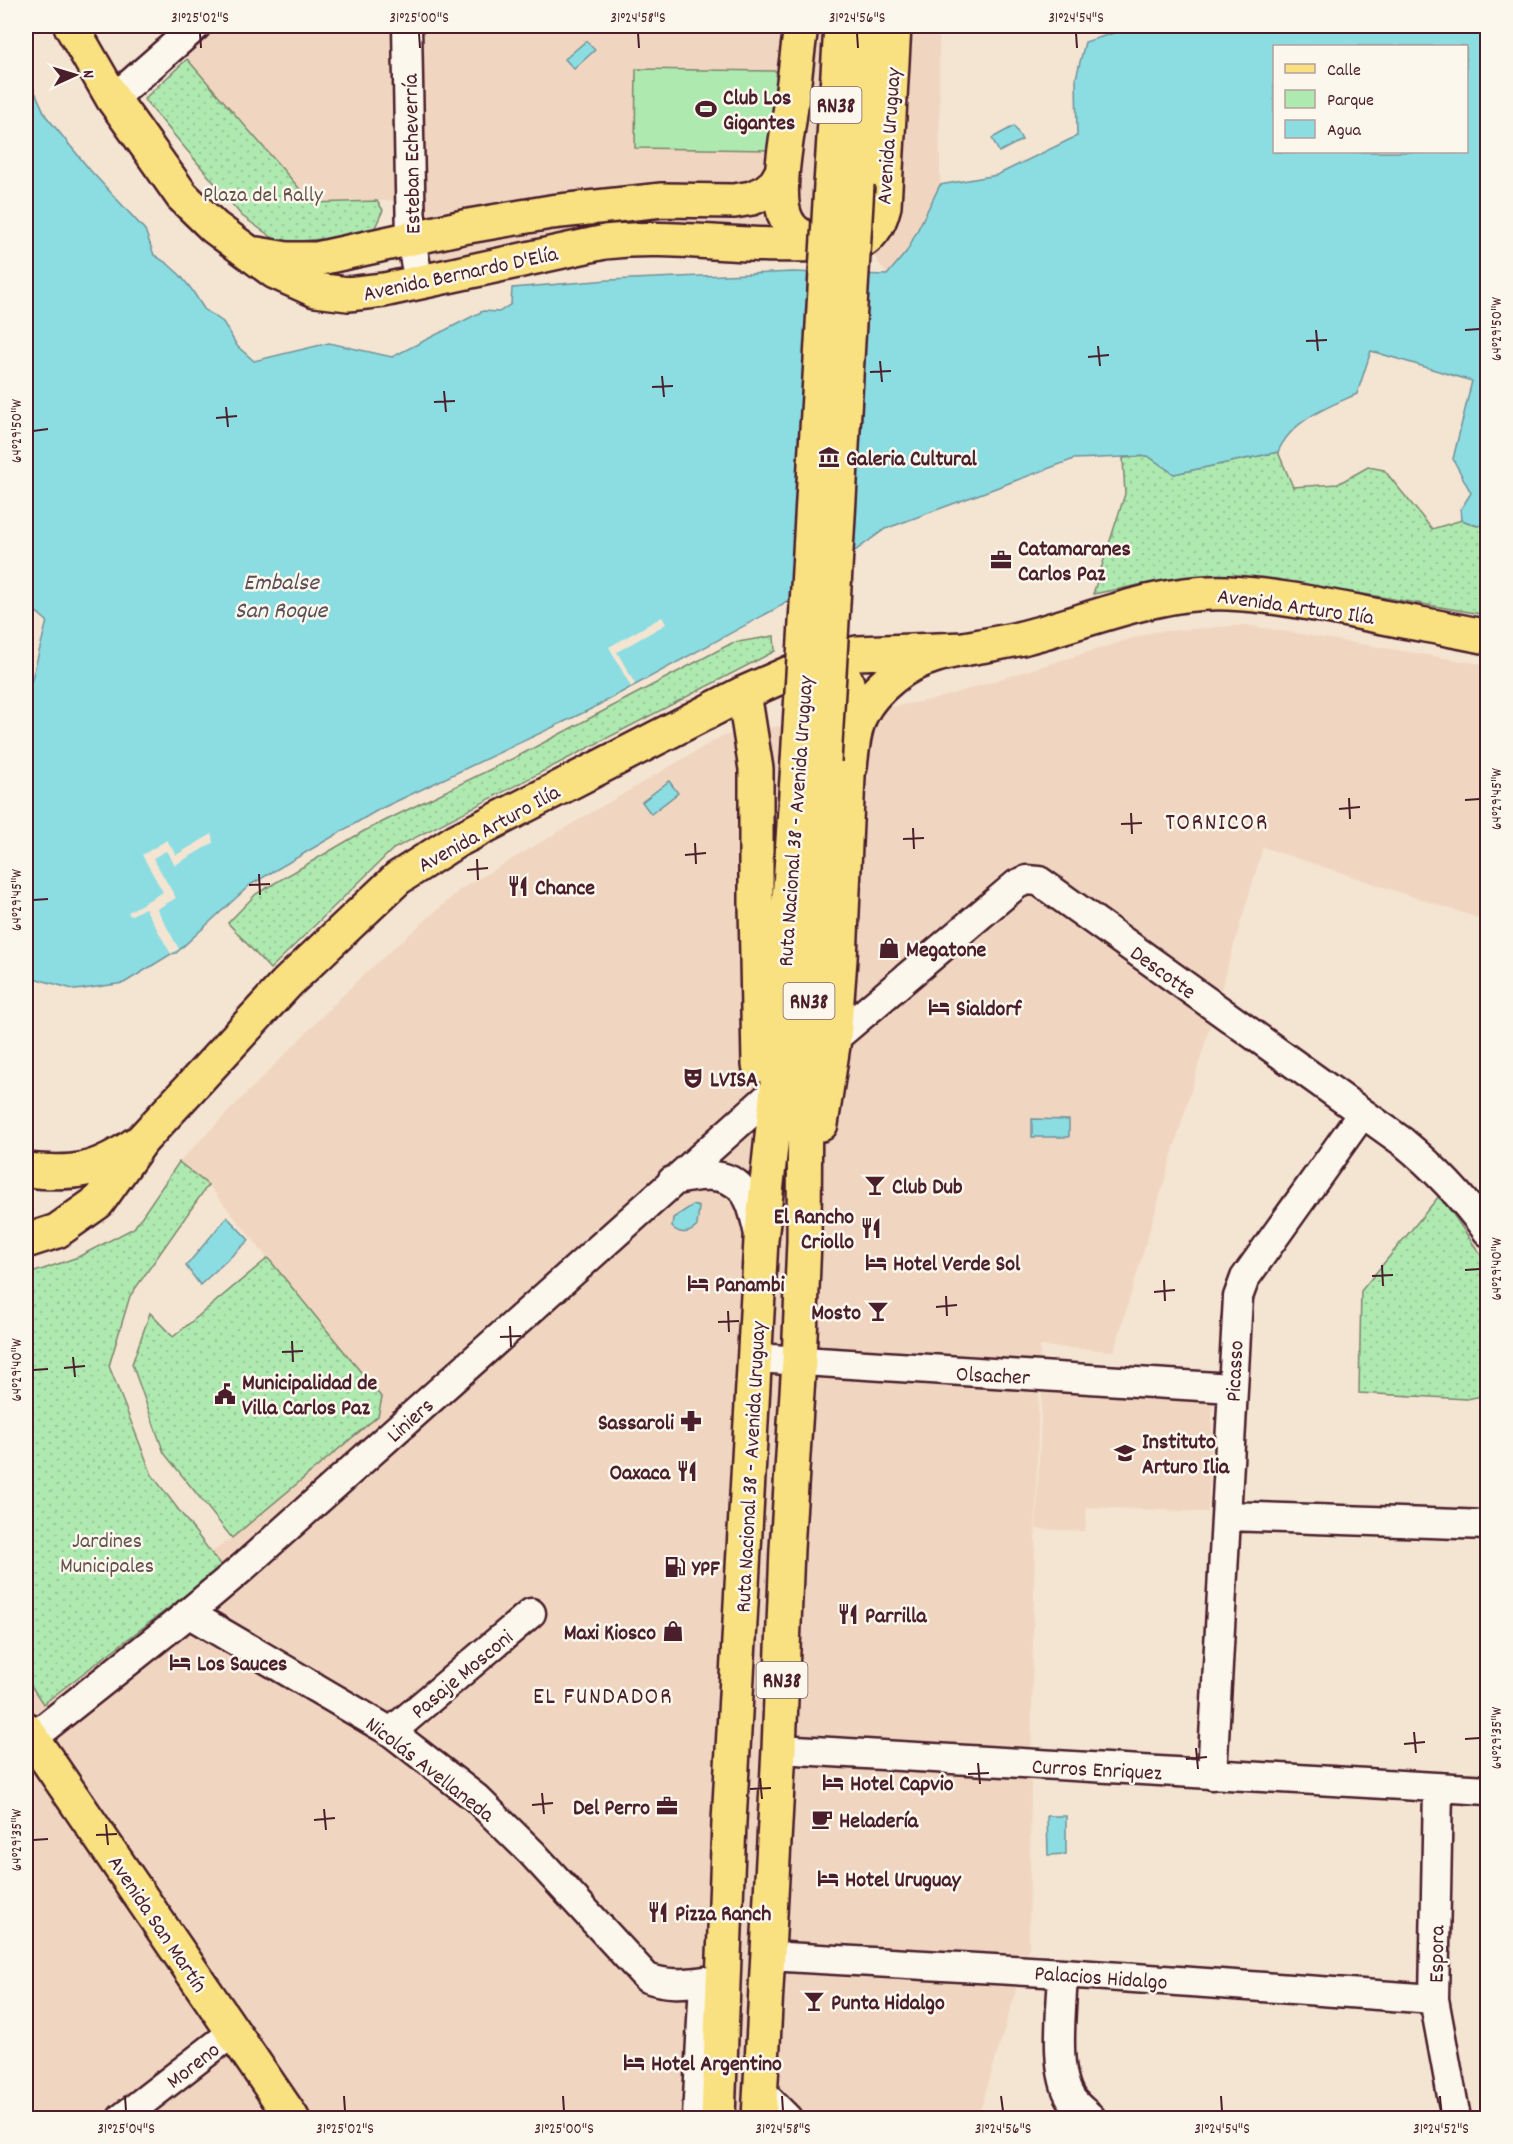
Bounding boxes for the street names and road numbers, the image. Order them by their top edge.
street label: Avenida Uruguay [870,66,911,206]
street label: Esteban Echeverría [397,73,430,234]
road number: RN38 [810,87,862,123]
street label: Avenida Bernardo D'Elía [361,240,561,311]
street label: Avenida Arturo Ilía [1215,582,1377,635]
street label: Ruta Nacional 38 - Avenida Uruguay [772,674,823,968]
street label: Avenida Arturo Ilía [413,778,567,882]
street label: Descotte [1123,939,1201,1008]
road number: RN38 [784,983,834,1019]
street label: Ruta Nacional 38 - Avenida Uruguay [729,1320,776,1614]
street label: Picasso [1219,1340,1254,1403]
street label: Olsacher [955,1360,1032,1395]
street label: Liniers [381,1392,442,1451]
street label: Pasaje Mosconi [405,1624,521,1728]
road number: RN38 [756,1662,808,1698]
street label: Nicolás Avellaneda [358,1710,500,1831]
street label: Curros Enriquez [1031,1753,1163,1790]
street label: Avenida San Martín [99,1850,214,2000]
street label: Espora [1422,1924,1455,1983]
street label: Palacios Hidalgo [1033,1959,1168,2000]
street label: Moreno [161,2036,228,2098]

